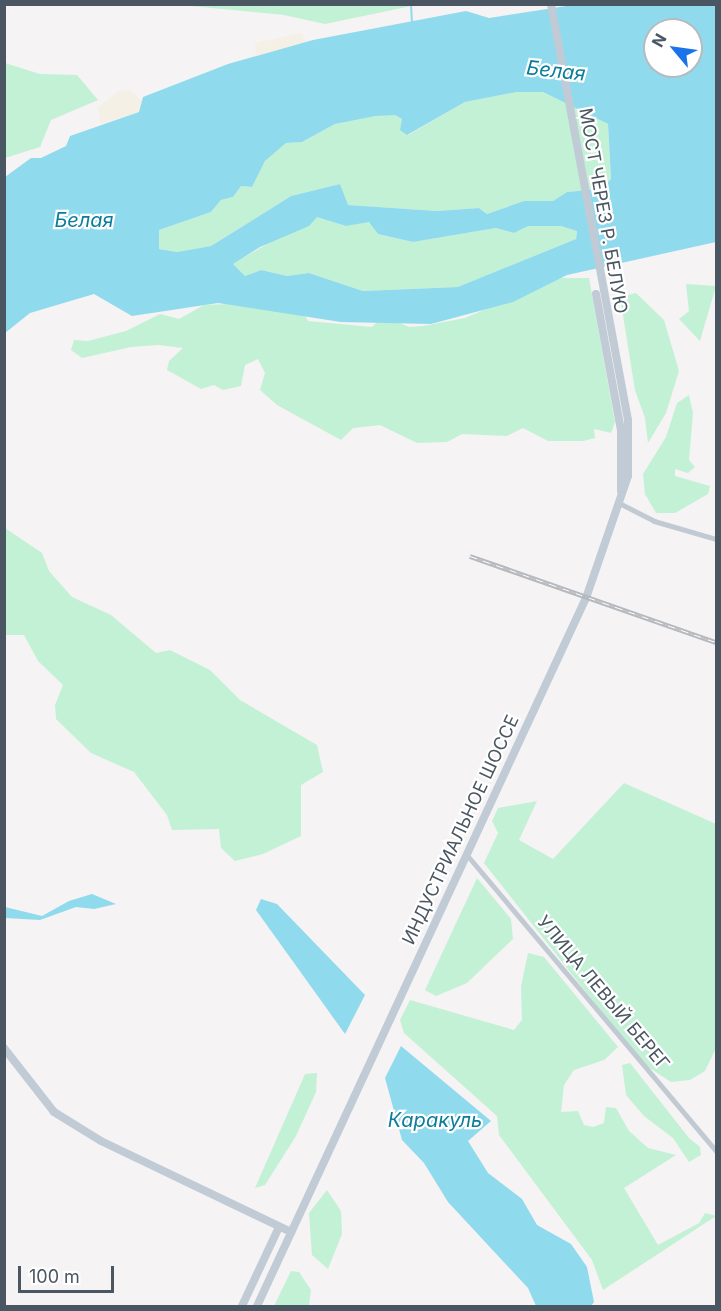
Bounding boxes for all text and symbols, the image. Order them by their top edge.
north arrow [643,18,703,78]
text: N [647,30,671,50]
water label: Белая [525,56,587,86]
street label: МОСТ ЧЕРЕЗ Р. БЕЛУЮ [574,107,632,315]
water label: Белая [54,208,114,232]
street label: ИНДУСТРИАЛЬНОЕ ШОССЕ [398,712,524,948]
street label: УЛИЦА ЛЕВЫЙ БЕРЕГ [532,912,674,1074]
water label: Каракуль [388,1108,482,1132]
scale bar [21,1254,117,1292]
text: 100 m [29,1266,80,1287]

